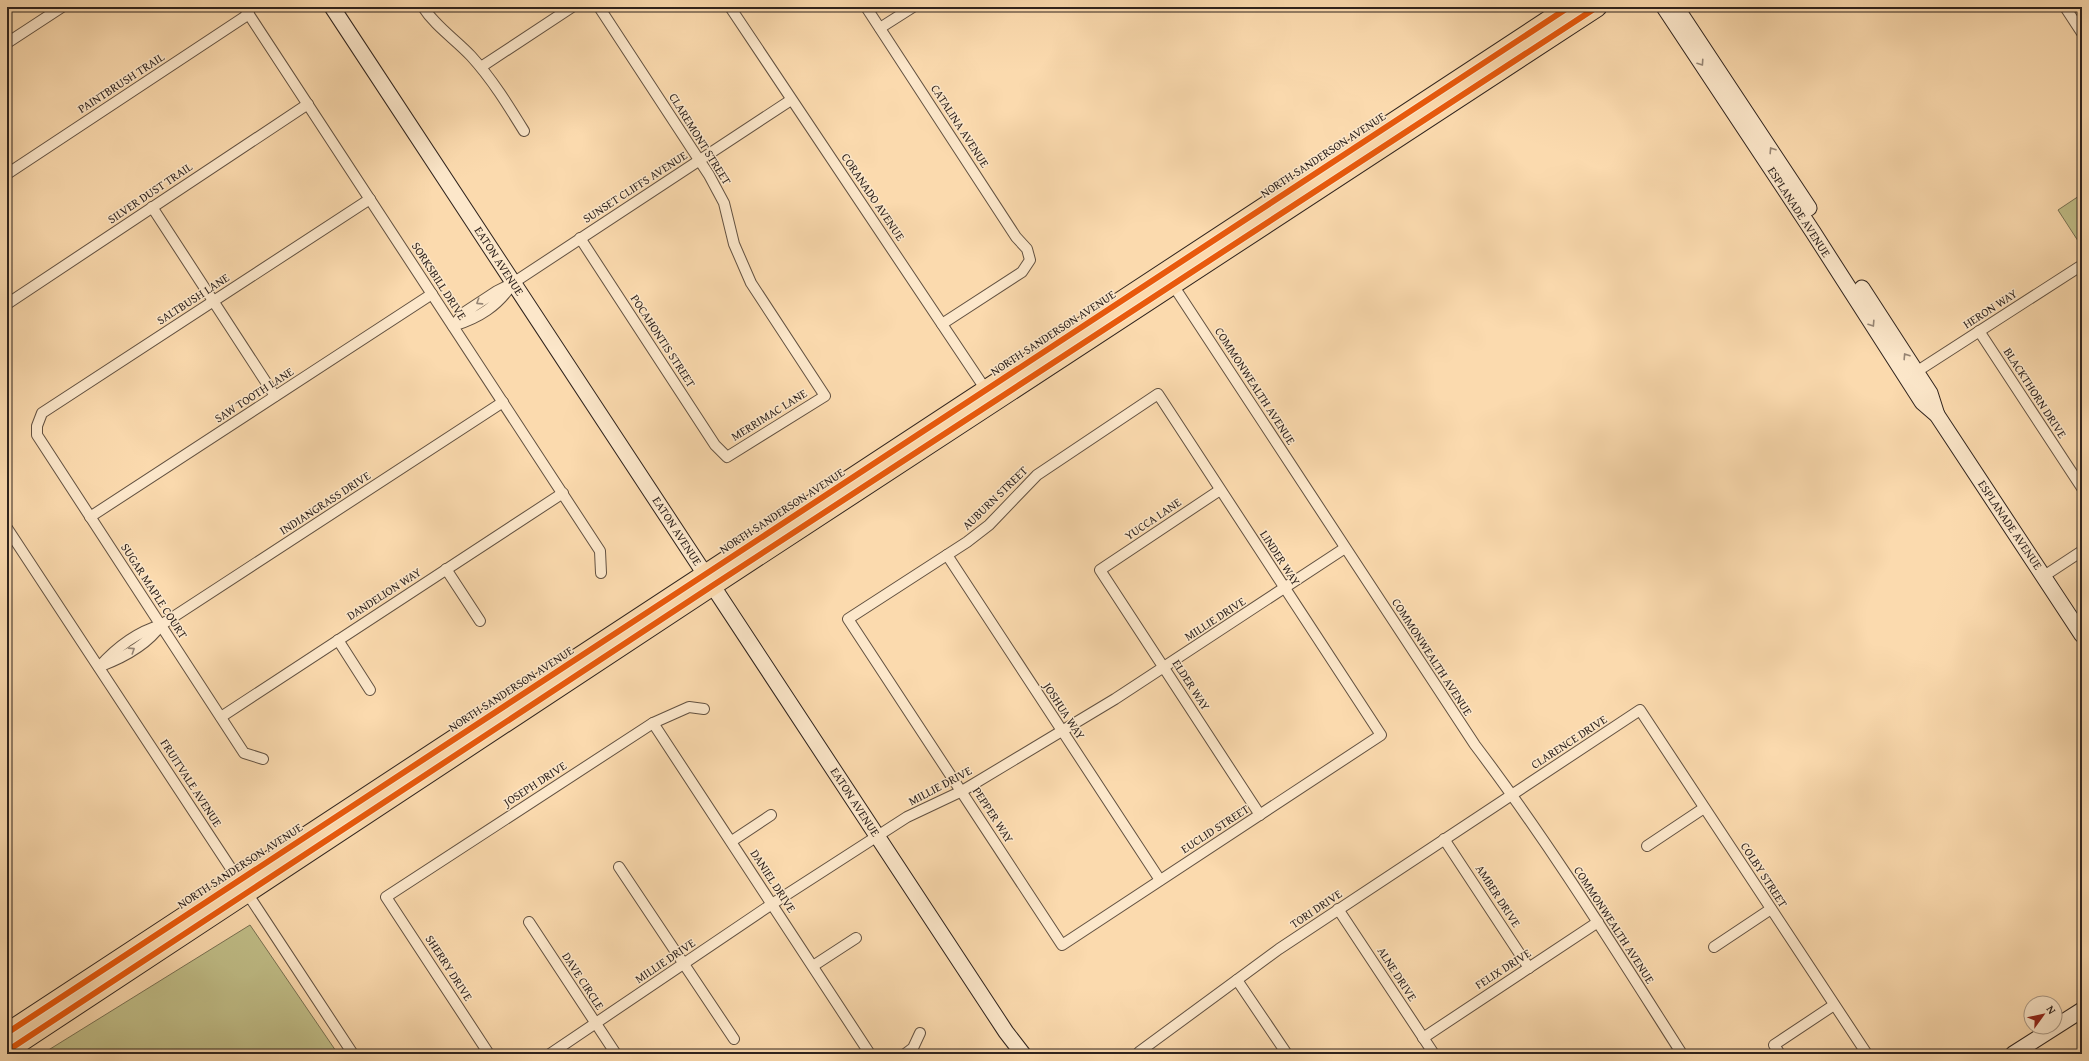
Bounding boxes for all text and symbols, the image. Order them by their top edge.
street label: PAINTBRUSH TRAIL [74,48,167,117]
one-way arrow [1696,59,1704,66]
street label: CATALINA AVENUE [927,81,994,170]
street label: CLAREMONT STREET [665,90,736,188]
street label: NORTH SANDERSON AVENUE [1257,108,1389,201]
street label: SUNSET CLIFFS AVENUE [579,146,690,227]
one-way arrow [1769,147,1776,154]
street label: CORANADO AVENUE [838,150,909,244]
street label: SILVER DUST TRAIL [104,158,196,227]
street label: ESPLANADE AVENUE [1764,163,1835,260]
street label: EATON AVENUE [471,223,528,299]
street label: SORKSBILL DRIVE [408,238,471,323]
street label: SALTBUSH LANE [153,269,232,328]
street label: HERON WAY [1959,285,2020,332]
street label: NORTH SANDERSON AVENUE [987,286,1119,379]
street label: POCAHONTIS STREET [627,291,700,391]
one-way arrow [477,297,484,304]
one-way arrow [1867,320,1875,327]
street label: COMMONWEALTH AVENUE [1211,324,1300,448]
street label: BLACKTHORN DRIVE [2000,344,2071,441]
one-way arrow [1903,353,1910,360]
street label: SAW TOOTH LANE [211,363,296,426]
street label: MERRIMAC LANE [728,384,810,445]
street label: AUBURN STREET [958,462,1031,533]
street label: NORTH SANDERSON AVENUE [716,464,848,557]
street label: INDIANGRASS DRIVE [276,467,373,538]
street label: ESPLANADE AVENUE [1974,477,2047,573]
street label: EATON AVENUE [649,493,706,569]
street label: YUCCA LANE [1121,493,1184,544]
street label: LINDER WAY [1256,527,1305,589]
street label: SUGAR MAPLE COURT [117,540,192,642]
street label: DANDELION WAY [343,563,424,624]
street label: MILLIE DRIVE [1181,593,1248,645]
street label: COMMONWEALTH AVENUE [1388,595,1477,719]
street label: NORTH SANDERSON AVENUE [445,642,577,735]
one-way arrow [128,647,135,654]
street label: ELDER WAY [1169,656,1214,713]
street label: JOSHUA WAY [1039,677,1089,743]
street label: CLARENCE DRIVE [1527,711,1610,773]
street label: FRUITVALE AVENUE [157,735,226,830]
street label: JOSEPH DRIVE [498,757,569,811]
street label: MILLIE DRIVE [905,762,974,809]
street label: EATON AVENUE [827,764,884,840]
street label: PEPPER WAY [969,783,1018,846]
street label: EUCLID STREET [1177,800,1252,857]
street label: NORTH SANDERSON AVENUE [174,819,306,912]
street label: COLBY STREET [1737,839,1792,911]
street label: DANIEL DRIVE [747,846,800,916]
street label: AMBER DRIVE [1472,861,1525,930]
street label: COMMONWEALTH AVENUE [1570,863,1659,987]
street label: TORI DRIVE [1286,885,1345,932]
street label: SHERRY DRIVE [422,931,477,1004]
street label: MILLIE DRIVE [631,934,698,987]
street label: ALNE DRIVE [1374,943,1421,1004]
street label: FELIX DRIVE [1472,944,1534,993]
street label: DAVE CIRCLE [558,949,608,1013]
north arrow [2023,995,2063,1035]
text: N [2043,1002,2060,1018]

